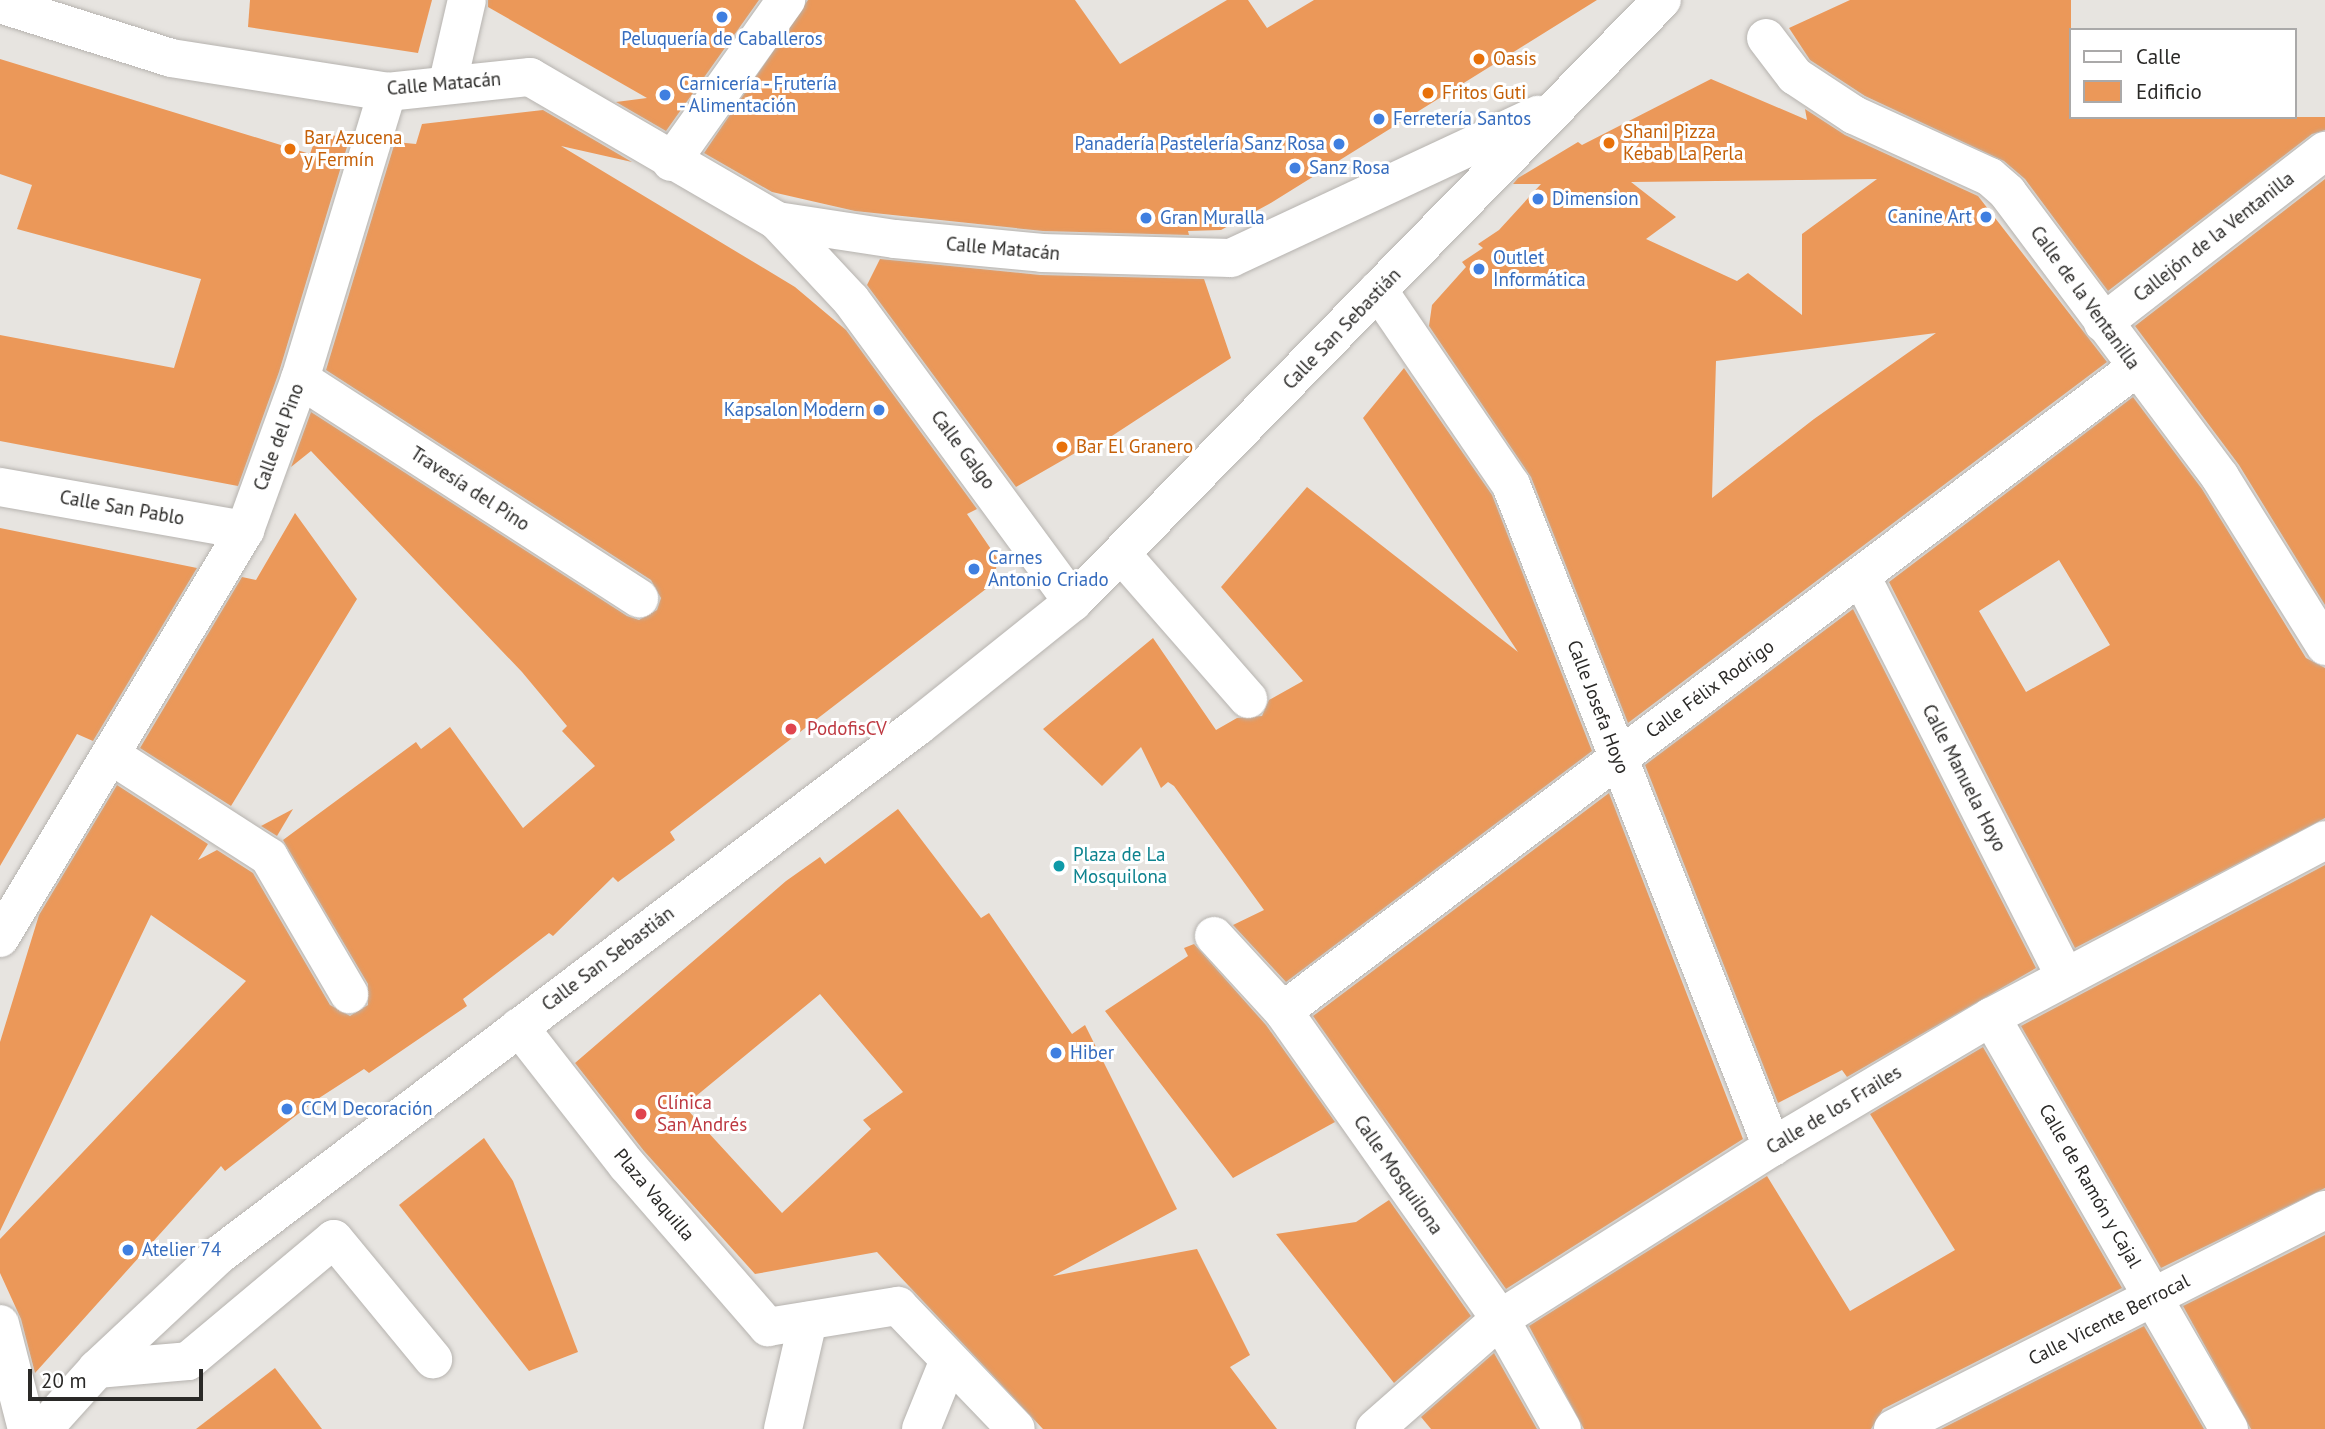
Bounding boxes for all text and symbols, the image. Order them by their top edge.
marker: Peluquería de Caballeros [714,9,730,25]
place label: Peluquería de Caballeros [621,28,823,50]
legend [2070,28,2297,119]
text: Calle [2136,43,2181,70]
place label: Oasis [1493,48,1537,70]
marker: Oasis [1471,51,1487,67]
street label: Calle Matacán [386,68,502,100]
place label: Carnicería - Frutería - Alimentación [679,73,840,117]
text: Edificio [2136,78,2202,105]
place label: Fritos Guti [1442,82,1526,104]
marker: Fritos Guti [1420,85,1436,101]
marker: Carnicería - Frutería - Alimentación [657,87,673,103]
place label: Ferretería Santos [1393,108,1531,130]
marker: Ferretería Santos [1371,111,1387,127]
place label: Shani Pizza Kebab La Perla [1623,121,1743,165]
place label: Bar Azucena y Fermín [304,127,403,171]
place label: Panadería Pastelería Sanz Rosa [1074,133,1325,155]
marker: Shani Pizza Kebab La Perla [1601,135,1617,151]
marker: Panadería Pastelería Sanz Rosa [1331,136,1347,152]
marker: Bar Azucena y Fermín [282,141,298,157]
place label: Sanz Rosa [1309,157,1390,179]
marker: Sanz Rosa [1287,160,1303,176]
street label: Callejón de la Ventanilla [2129,167,2299,307]
place label: Dimension [1552,188,1639,210]
marker: Dimension [1530,191,1546,207]
place label: Canine Art [1887,206,1972,228]
place label: Gran Muralla [1160,207,1265,229]
marker: Canine Art [1978,209,1994,225]
marker: Gran Muralla [1138,210,1154,226]
street label: Calle de la Ventanilla [2025,222,2145,374]
street label: Calle Matacán [945,233,1061,265]
place label: Outlet Informática [1493,247,1586,291]
marker: Outlet Informática [1471,261,1487,277]
street label: Calle San Sebastián [1278,264,1406,394]
street label: Calle del Pino [249,380,309,494]
place label: Kapsalon Modern [724,399,865,421]
marker: Kapsalon Modern [871,402,887,418]
street label: Calle Galgo [926,406,1000,494]
place label: Bar El Granero [1076,436,1193,458]
marker: Bar El Granero [1054,439,1070,455]
street label: Travesía del Pino [406,442,534,536]
street label: Calle San Pablo [58,486,186,530]
place label: Carnes Antonio Criado [988,547,1109,591]
marker: Carnes Antonio Criado [966,561,982,577]
street label: Calle Félix Rodrigo [1641,635,1779,743]
street label: Calle Josefa Hoyo [1562,637,1634,777]
street label: Calle Manuela Hoyo [1917,701,2011,855]
place label: PodofisCV [807,718,887,740]
marker: PodofisCV [781,719,801,739]
place label: Plaza de La Mosquilona [1073,844,1167,888]
marker: Plaza de La Mosquilona [1051,858,1067,874]
street label: Calle San Sebastián [537,902,679,1016]
place label: Hiber [1070,1042,1114,1064]
marker: Hiber [1048,1045,1064,1061]
street label: Calle de los Frailes [1762,1061,1906,1159]
place label: Clínica San Andrés [657,1092,748,1136]
place label: CCM Decoración [301,1098,433,1120]
street label: Calle de Ramón y Cajal [2034,1100,2146,1272]
marker: CCM Decoración [279,1101,295,1117]
marker: Clínica San Andrés [631,1104,651,1124]
street label: Calle Mosquilona [1348,1111,1448,1239]
street label: Plaza Vaquilla [609,1144,699,1246]
place label: Atelier 74 [142,1239,221,1261]
marker: Atelier 74 [120,1242,136,1258]
street label: Calle Vicente Berrocal [2024,1269,2194,1371]
scale bar [32,1356,206,1400]
text: 20 m [41,1367,87,1394]

